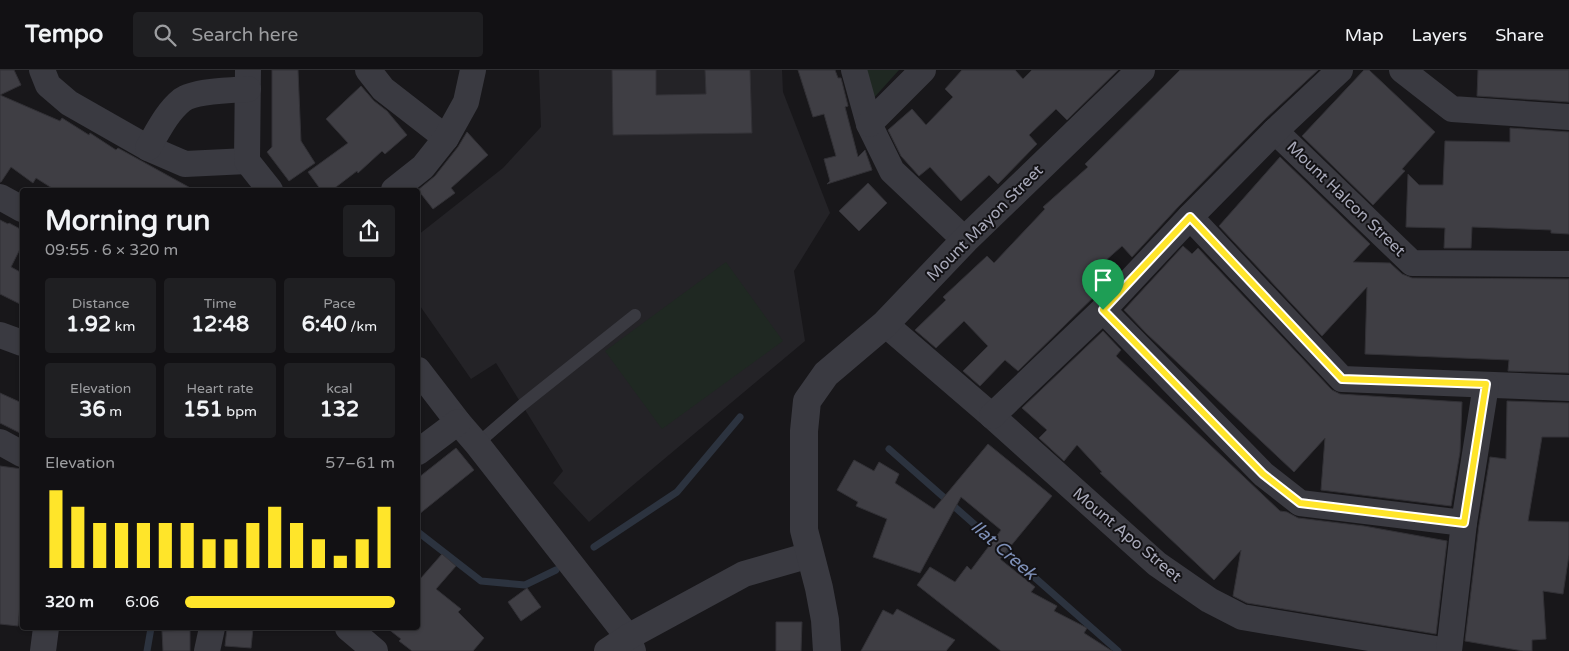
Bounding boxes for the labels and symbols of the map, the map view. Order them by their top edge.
street label: Mount Halcon Street [1282,137,1410,261]
street label: Mount Mayon Street [923,161,1047,285]
pin [1082,259,1124,310]
street label: Mount Apo Street [1068,484,1186,586]
water label: Ilat Creek [967,515,1042,585]

